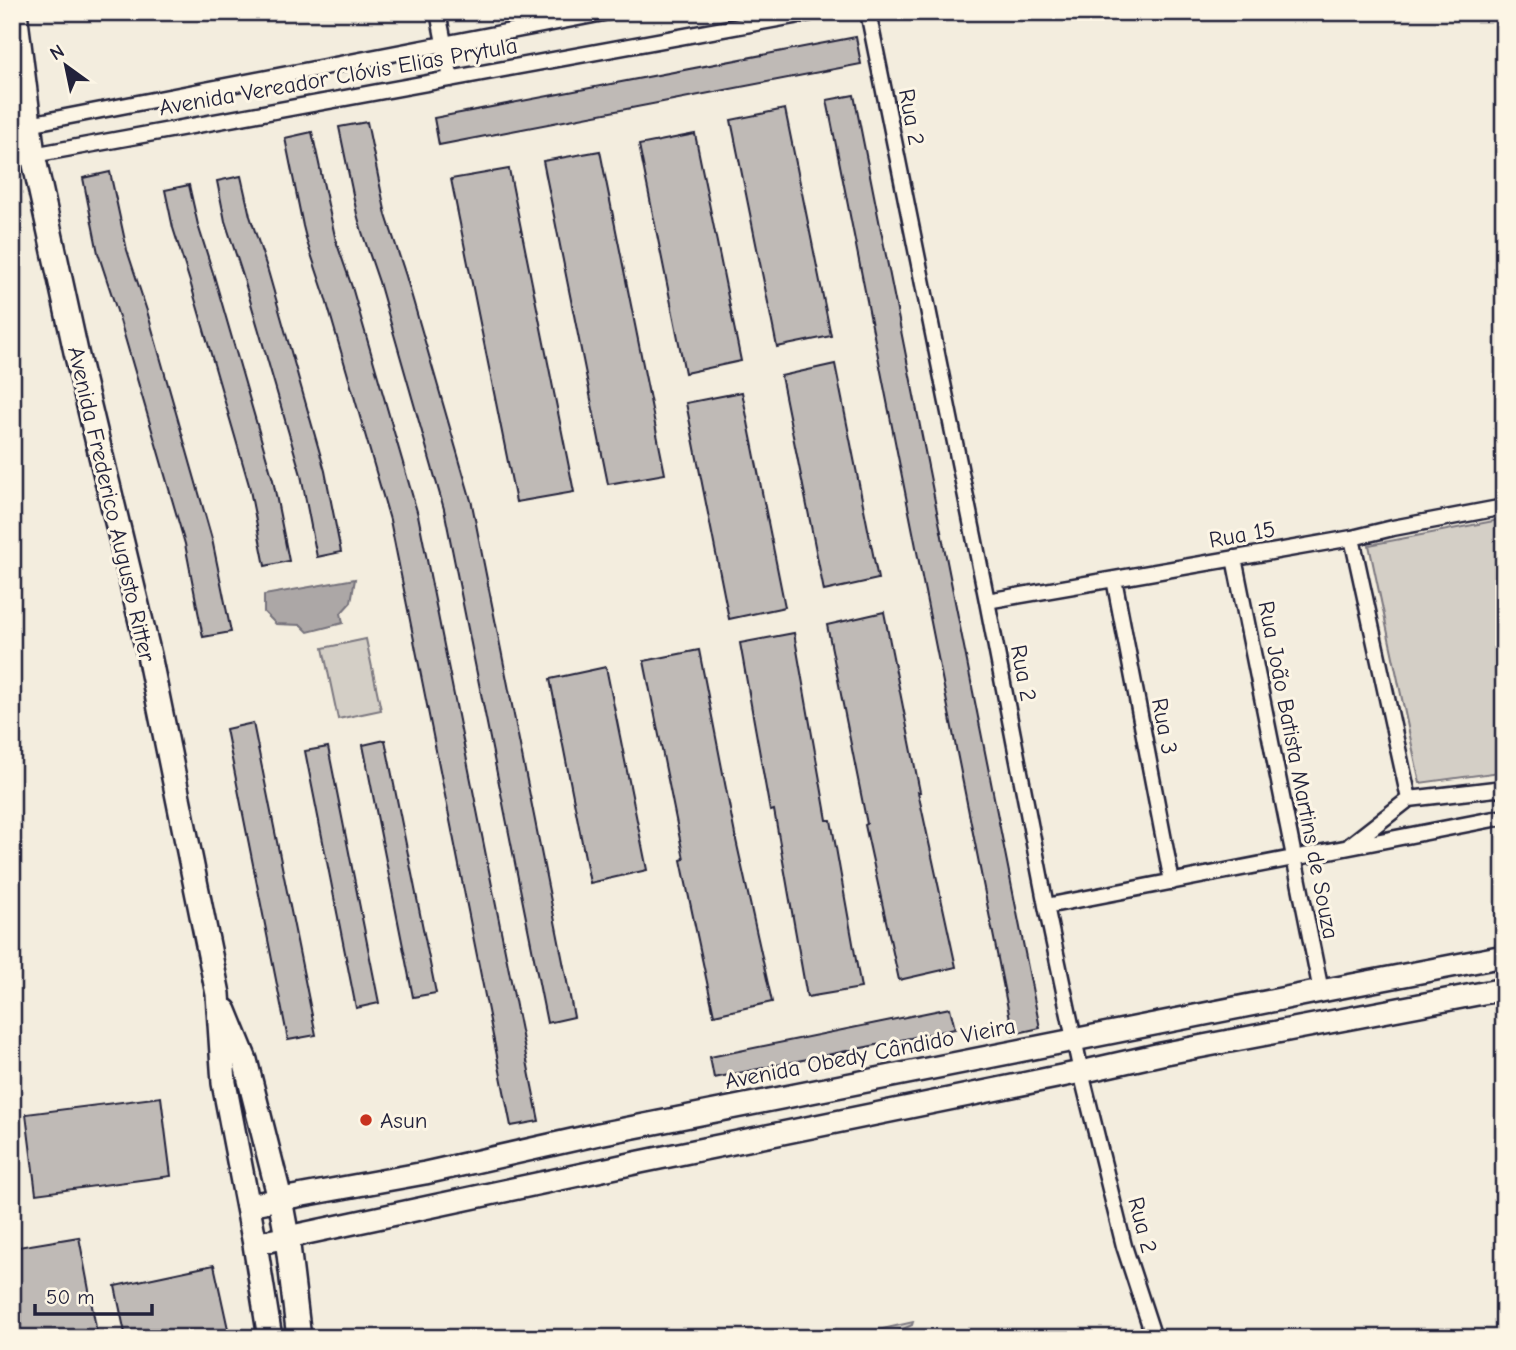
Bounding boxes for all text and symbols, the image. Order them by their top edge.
north arrow [32,32,102,102]
street label: Avenida Vereador Clóvis Elias Prytula [157,32,519,121]
text: N [46,40,68,65]
street label: Rua 2 [893,87,930,148]
street label: Avenida Frederico Augusto Ritter [62,344,161,665]
street label: Rua 15 [1207,515,1277,554]
street label: Rua João Batista Martins de Souza [1252,599,1345,941]
street label: Rua 2 [1005,643,1042,704]
street label: Rua 3 [1146,696,1183,756]
street label: Avenida Obedy Cândido Vieira [722,1012,1018,1095]
place label: Asun [380,1107,427,1134]
marker: Asun [358,1112,374,1128]
street label: Rua 2 [1122,1194,1163,1256]
scale bar [35,1273,152,1317]
text: 50 m [46,1285,95,1309]

